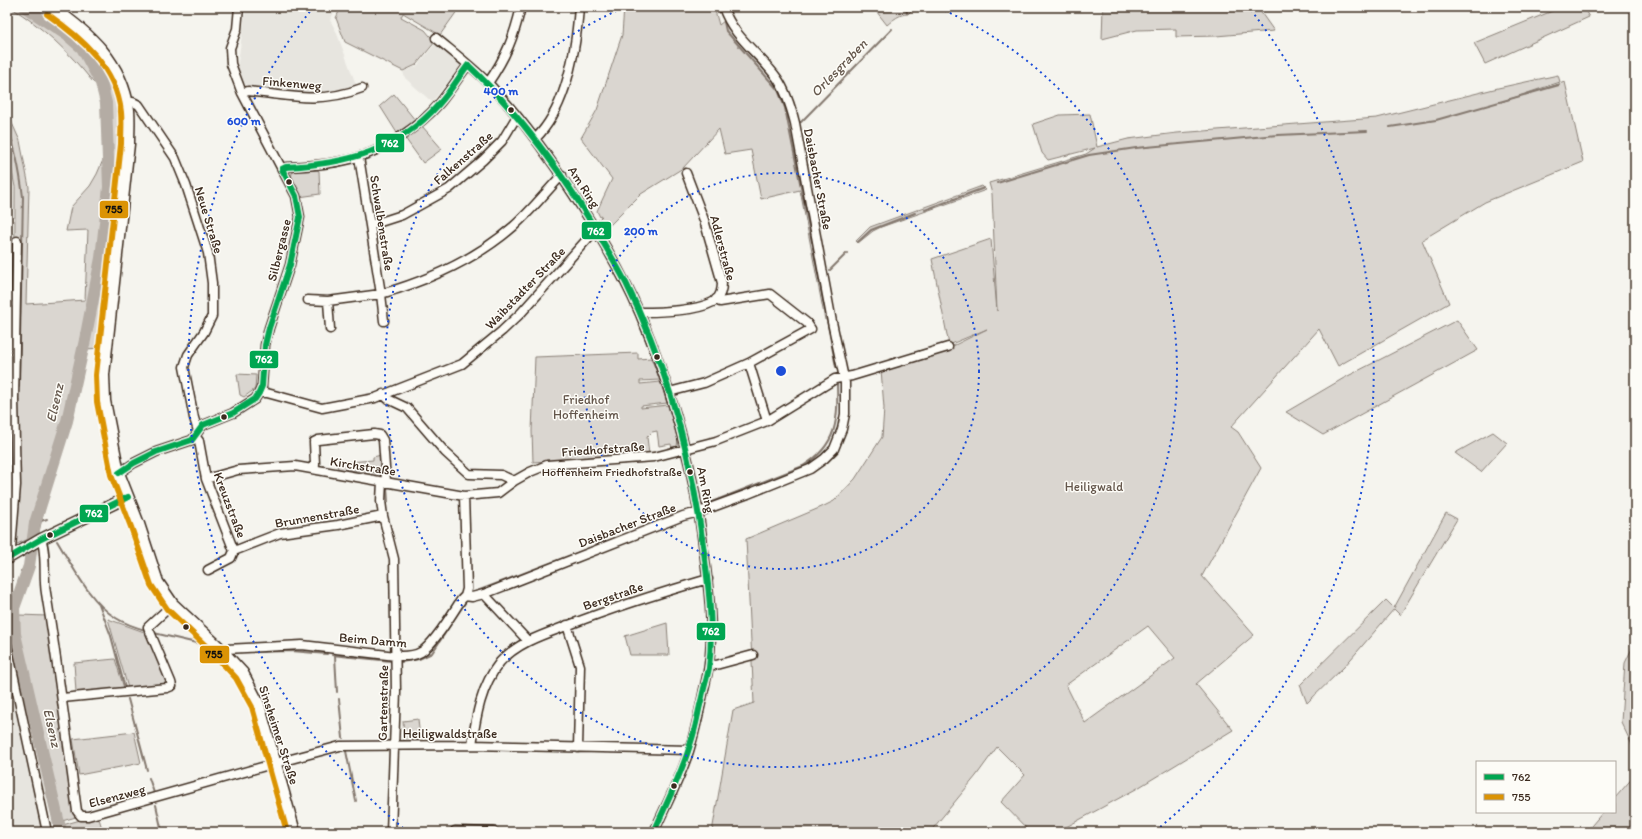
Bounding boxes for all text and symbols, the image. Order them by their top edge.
water label: Orlesgraben [807,35,871,101]
street label: Finkenweg [262,73,323,93]
text: 400 m [484,84,519,98]
unlabelled marker [506,105,516,115]
text: 600 m [227,114,262,128]
street label: Daisbacher Straße [801,127,835,231]
street label: Falkenstraße [430,128,496,188]
line badge: 762 [375,133,405,153]
text: 762 [380,137,399,150]
street label: Am Ring [565,163,603,211]
street label: Schwalbenstraße [367,174,397,272]
unlabelled marker [284,177,294,187]
street label: Neue Straße [192,185,226,255]
line badge: 755 [99,200,129,219]
text: 755 [104,203,123,216]
street label: Adlerstraße [707,214,739,282]
street label: Silbergasse [264,217,294,283]
line badge: 762 [581,221,612,240]
text: 200 m [624,224,659,238]
text: 762 [586,225,605,238]
street label: Waibstadter Straße [482,244,568,332]
line badge: 762 [249,350,279,369]
unlabelled marker [652,352,662,362]
text: 762 [254,353,273,366]
centre of rings [774,364,788,378]
water label: Elsenz [42,381,68,424]
park label: Friedhof Hoffenheim [553,392,619,422]
unlabelled marker [219,412,229,422]
street label: Friedhofstraße [561,439,645,459]
street label: Kirchstraße [329,453,397,479]
place label: Hoffenheim Friedhofstraße [542,465,682,479]
street label: Am Ring [694,466,718,515]
marker: Hoffenheim Friedhofstraße [685,467,695,477]
street label: Kreuzstraße [211,470,249,540]
park label: Heiligwald [1065,479,1123,494]
street label: Daisbacher Straße [576,500,678,550]
street label: Brunnenstraße [274,501,360,531]
line badge: 762 [79,504,109,523]
text: 762 [84,507,103,520]
unlabelled marker [45,530,55,540]
street label: Bergstraße [581,579,645,613]
unlabelled marker [181,622,191,632]
line badge: 762 [696,622,726,641]
text: 762 [701,625,720,638]
street label: Beim Damm [338,630,408,650]
line badge: 755 [199,645,230,664]
text: 755 [204,648,223,661]
street label: Gartenstraße [375,665,391,741]
street label: Sinsheimer Straße [256,684,302,786]
water label: Elsenz [39,707,65,750]
street label: Heiligwaldstraße [403,726,497,741]
legend [1476,761,1616,813]
text: 762 [1512,770,1531,784]
street label: Elsenzweg [87,781,147,811]
unlabelled marker [669,781,679,791]
text: 755 [1512,790,1531,804]

